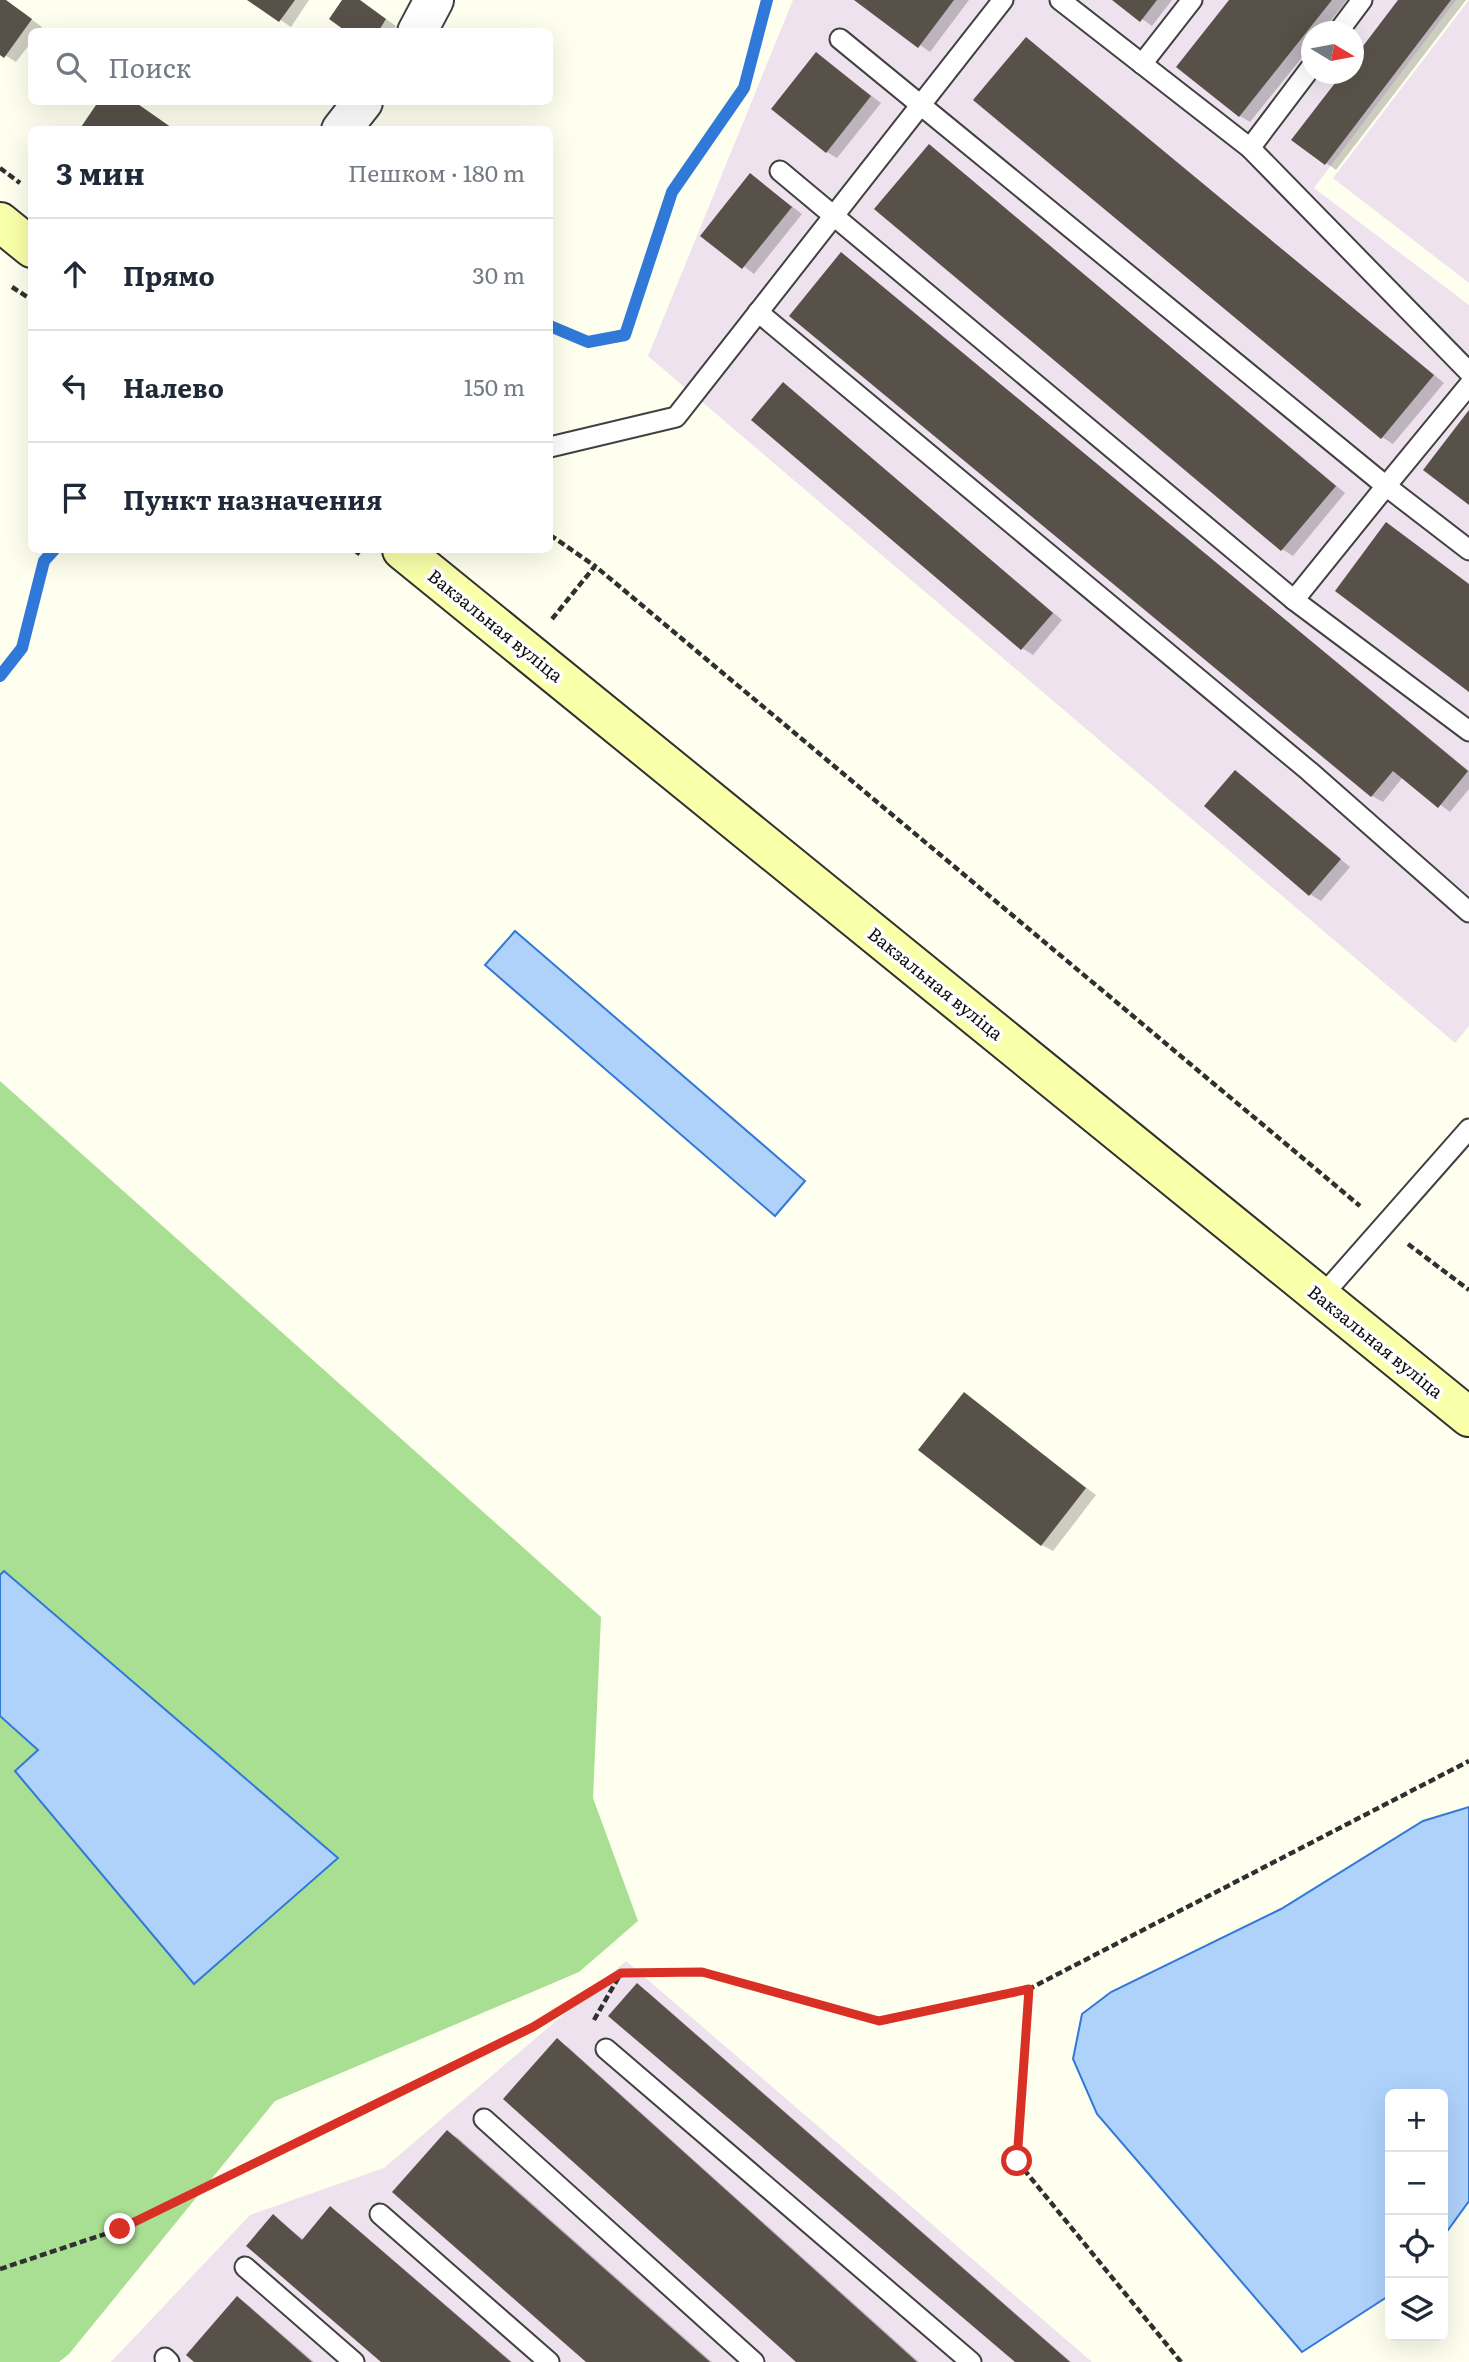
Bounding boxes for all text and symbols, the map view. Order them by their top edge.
north arrow [1301,21,1364,84]
search box [28,28,553,105]
text: Поиск [108,47,191,86]
icon: search [52,48,90,86]
text: 3 мин [56,150,145,194]
text: Пешком · 180 m [348,155,525,189]
icon: ahead [56,255,94,293]
text: Прямо [123,255,215,294]
text: 30 m [472,257,525,291]
icon: left [56,367,94,405]
text: Налево [123,367,224,406]
text: 150 m [464,369,525,403]
icon: arrive [56,479,94,517]
text: Пункт назначения [123,479,382,518]
street label: Вакзальная вуліца [422,562,570,688]
street label: Вакзальная вуліца [862,920,1010,1046]
street label: Вакзальная вуліца [1302,1278,1450,1404]
map controls [1385,2089,1448,2341]
button: + [1385,2089,1448,2152]
route start [1001,2145,1032,2176]
button: − [1385,2152,1448,2215]
route end [104,2213,135,2244]
button: locate [1385,2215,1448,2278]
button: layers [1385,2278,1448,2341]

